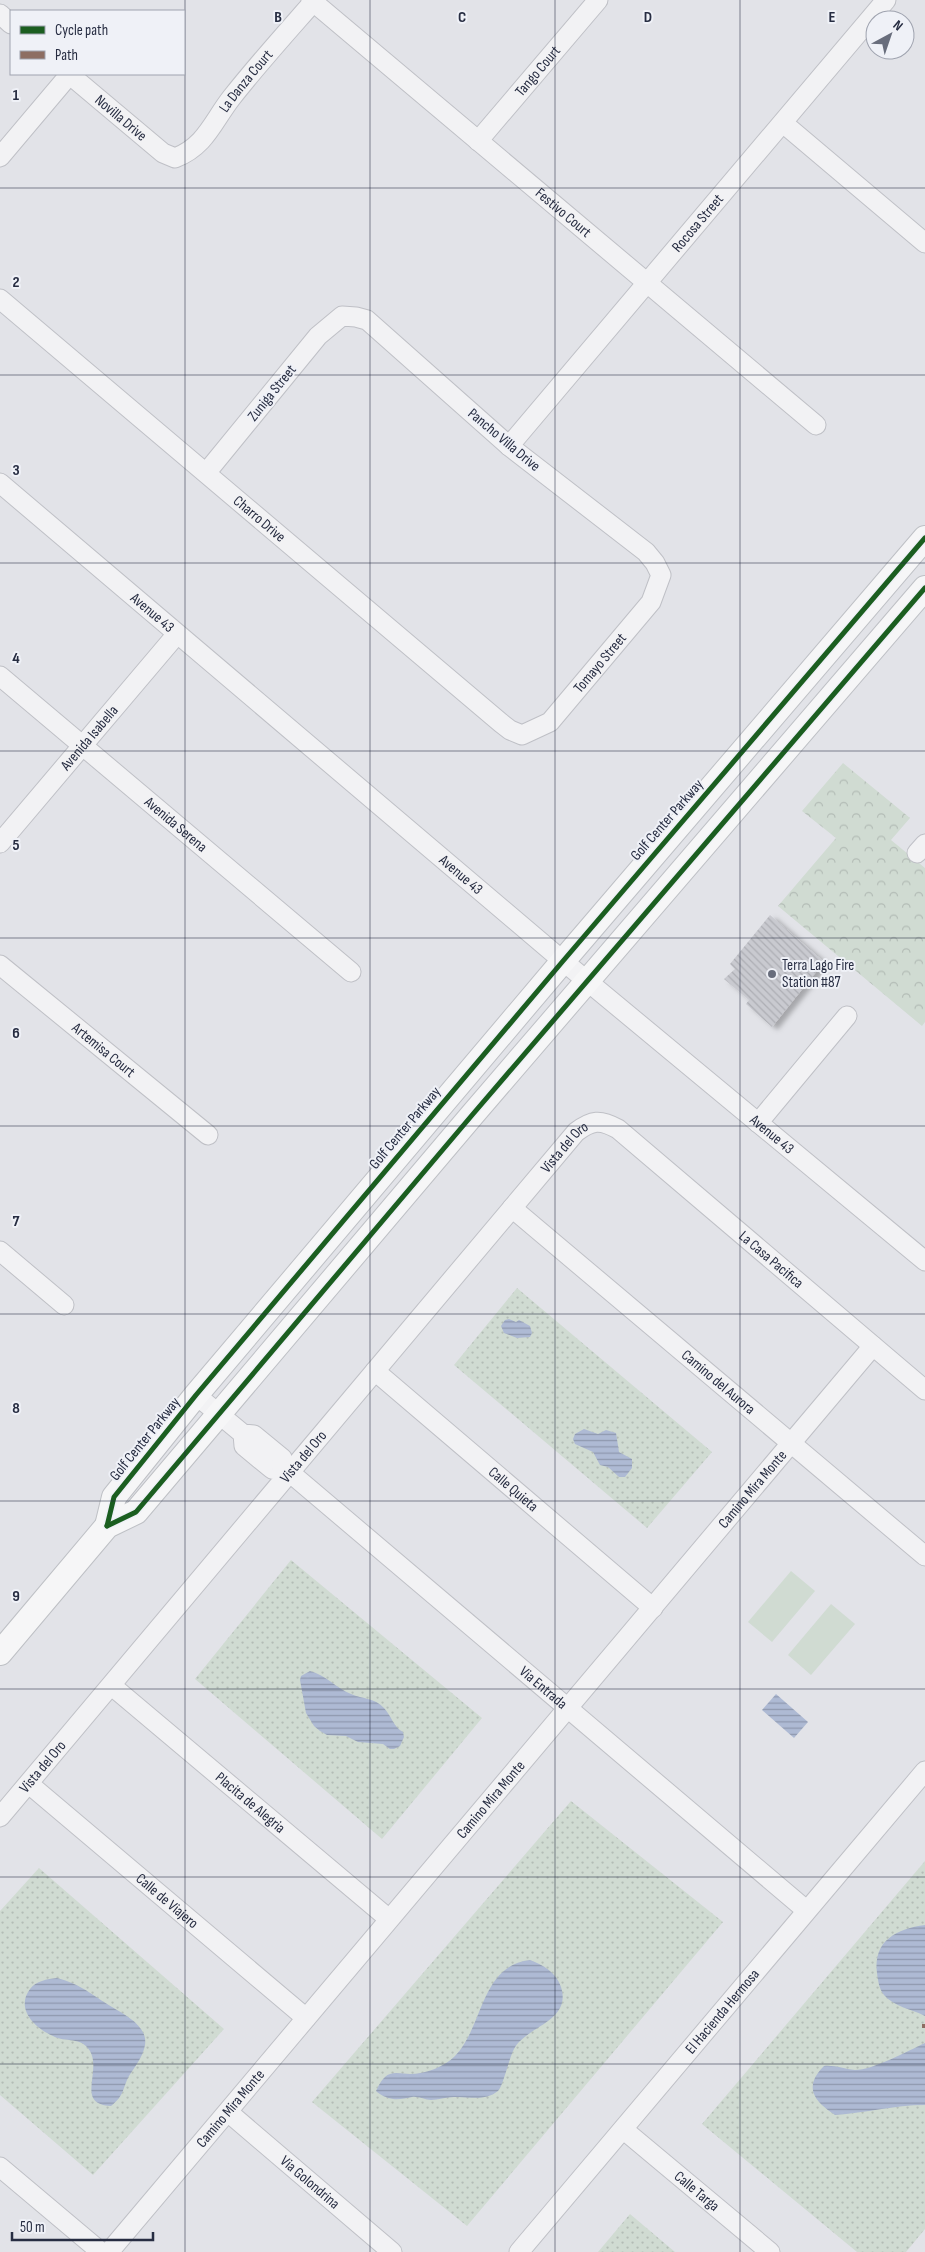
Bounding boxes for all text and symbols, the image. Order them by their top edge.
text: B [274,8,282,27]
text: C [458,8,466,27]
text: D [644,8,652,27]
text: E [829,8,836,27]
legend [10,10,185,75]
north arrow [865,10,915,60]
text: N [890,17,906,34]
text: Cycle path [55,21,108,40]
street label: Tango Court [511,41,565,100]
street label: La Danza Court [214,45,277,116]
text: Path [55,46,78,65]
text: 1 [13,86,20,105]
street label: Novilla Drive [91,90,151,145]
street label: Festivo Court [532,184,596,242]
street label: Rocosa Street [668,190,728,256]
text: 2 [12,273,20,292]
street label: Zuniga Street [243,361,301,425]
street label: Pancho Villa Drive [464,404,544,476]
text: 3 [12,461,20,480]
street label: Charro Drive [229,491,290,546]
street label: Avenue 43 [126,588,178,636]
street label: Tomayo Street [569,629,631,697]
text: 4 [12,649,20,668]
street label: Avenida Isabella [56,701,122,775]
street label: Golf Center Parkway [626,775,708,865]
street label: Avenida Serena [140,792,211,856]
text: 5 [12,836,20,855]
street label: Avenue 43 [435,850,487,899]
place label: Terra Lago Fire Station #87 [782,956,854,992]
marker: Terra Lago Fire Station #87 [766,968,778,980]
street label: Artemisa Court [67,1018,140,1082]
text: 6 [12,1024,20,1043]
street label: Golf Center Parkway [365,1083,445,1173]
street label: Avenue 43 [745,1110,798,1158]
street label: Vista del Oro [536,1117,591,1177]
text: 7 [13,1212,20,1231]
street label: La Casa Pacifica [735,1227,808,1292]
street label: Camino del Aurora [678,1346,759,1419]
street label: Golf Center Parkway [106,1393,185,1485]
text: 8 [12,1399,20,1418]
street label: Vista del Oro [276,1426,331,1487]
street label: Camino Mira Monte [714,1446,791,1532]
street label: Calle Quieta [485,1463,543,1516]
text: 9 [12,1587,20,1606]
street label: Via Entrada [516,1662,571,1713]
street label: Vista del Oro [15,1736,70,1797]
street label: Camino Mira Monte [452,1756,529,1842]
street label: Placita de Alegria [212,1768,289,1837]
street label: Calle de Viajero [132,1869,202,1933]
street label: El Hacienda Hermosa [681,1965,764,2058]
street label: Camino Mira Monte [192,2065,269,2151]
street label: Via Golondrina [276,2151,344,2213]
street label: Calle Targa [670,2167,724,2215]
scale bar [12,2210,154,2242]
text: 50 m [20,2218,45,2237]

